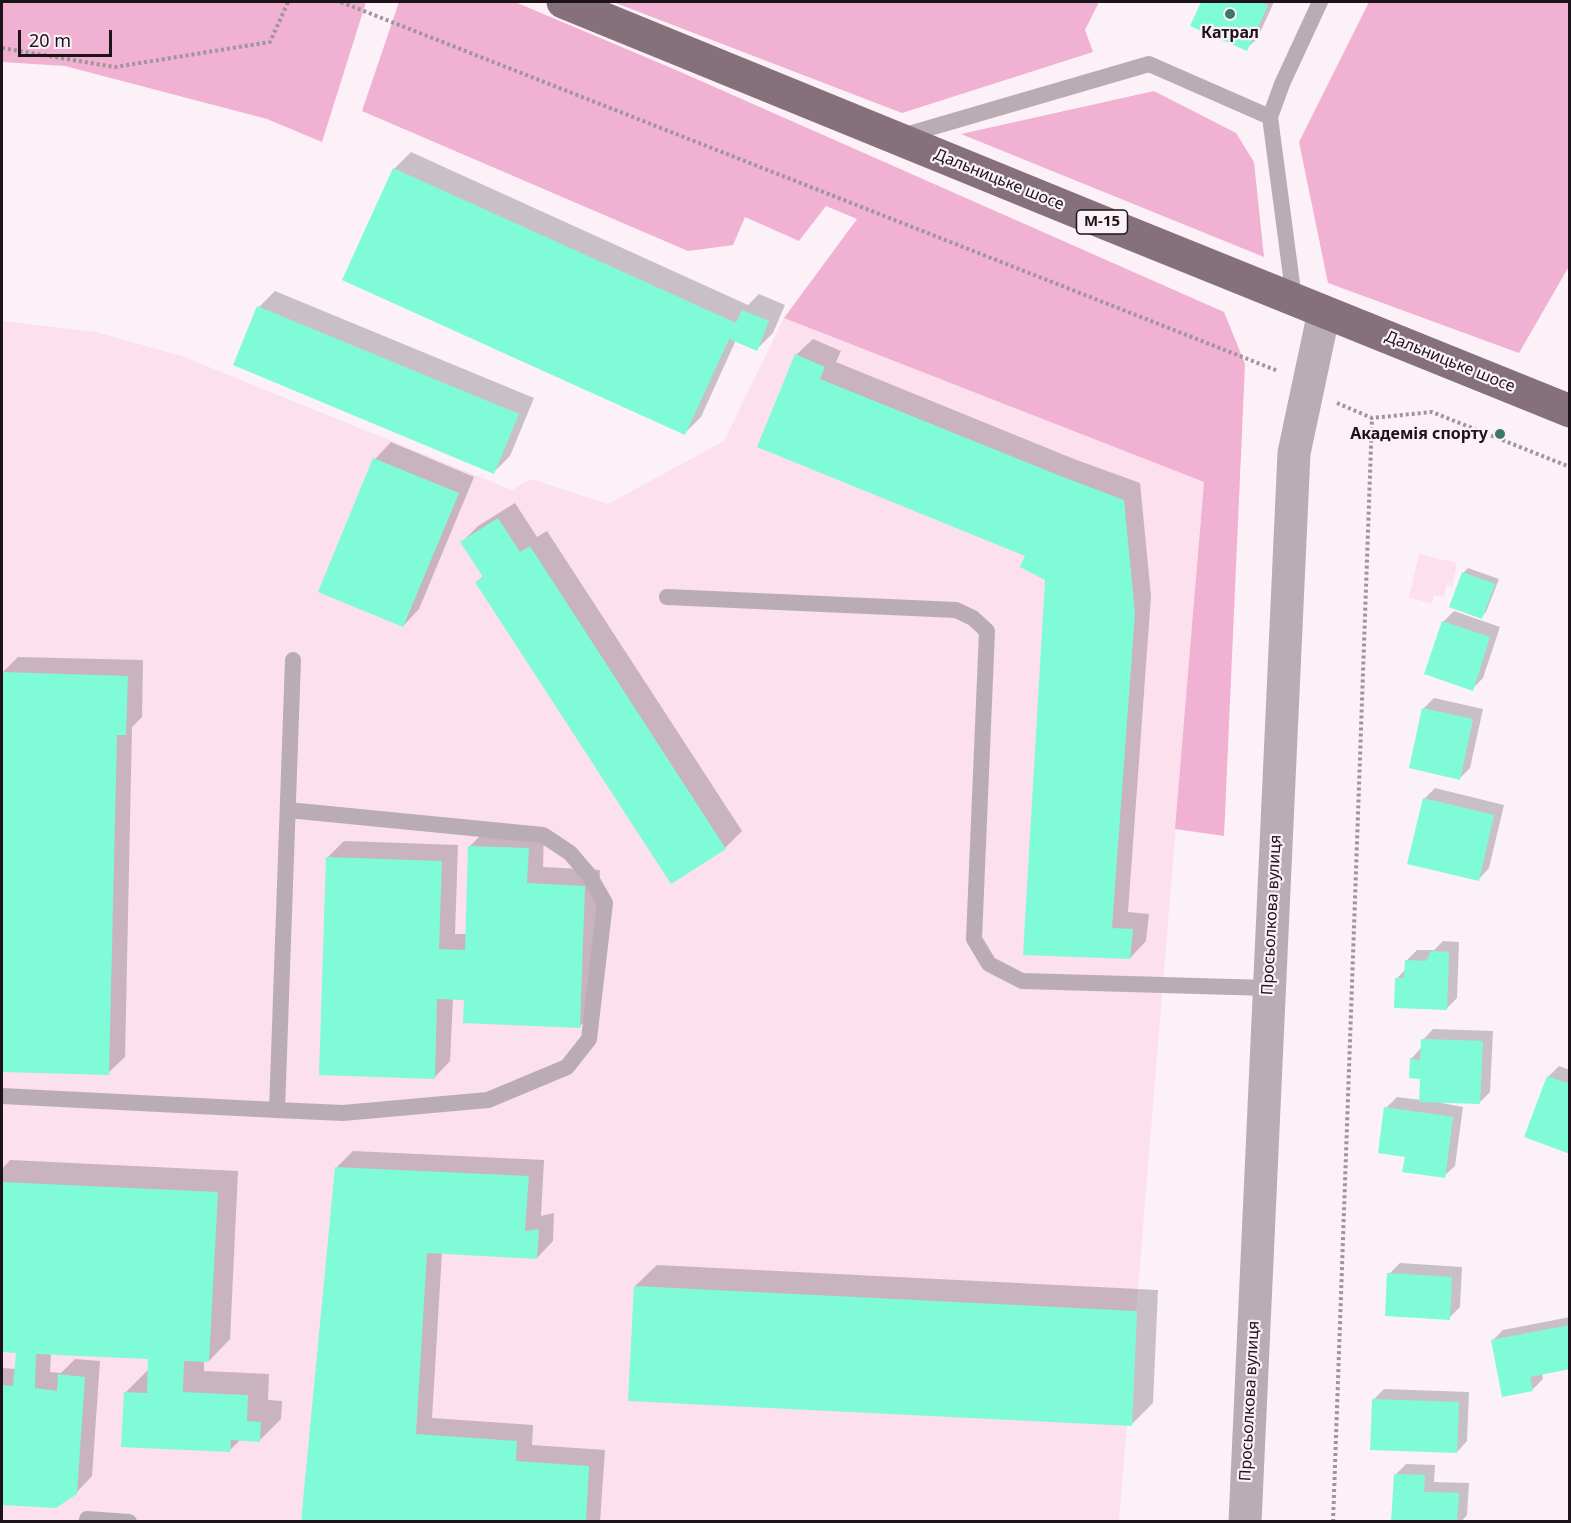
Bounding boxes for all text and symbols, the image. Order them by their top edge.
marker: Катрал [1223,7,1237,21]
scale bar [21,18,116,56]
place label: Катрал [1201,23,1259,43]
text: 20 m [29,28,71,52]
street label: Дальницьке шосе [931,145,1067,215]
road number: М-15 [1076,210,1128,234]
street label: Дальницьке шосе [1382,327,1518,397]
place label: Академія спорту [1350,424,1488,444]
marker: Академія спорту [1493,427,1507,441]
street label: Просьолкова вулиця [1258,834,1286,996]
street label: Просьолкова вулиця [1236,1320,1264,1482]

